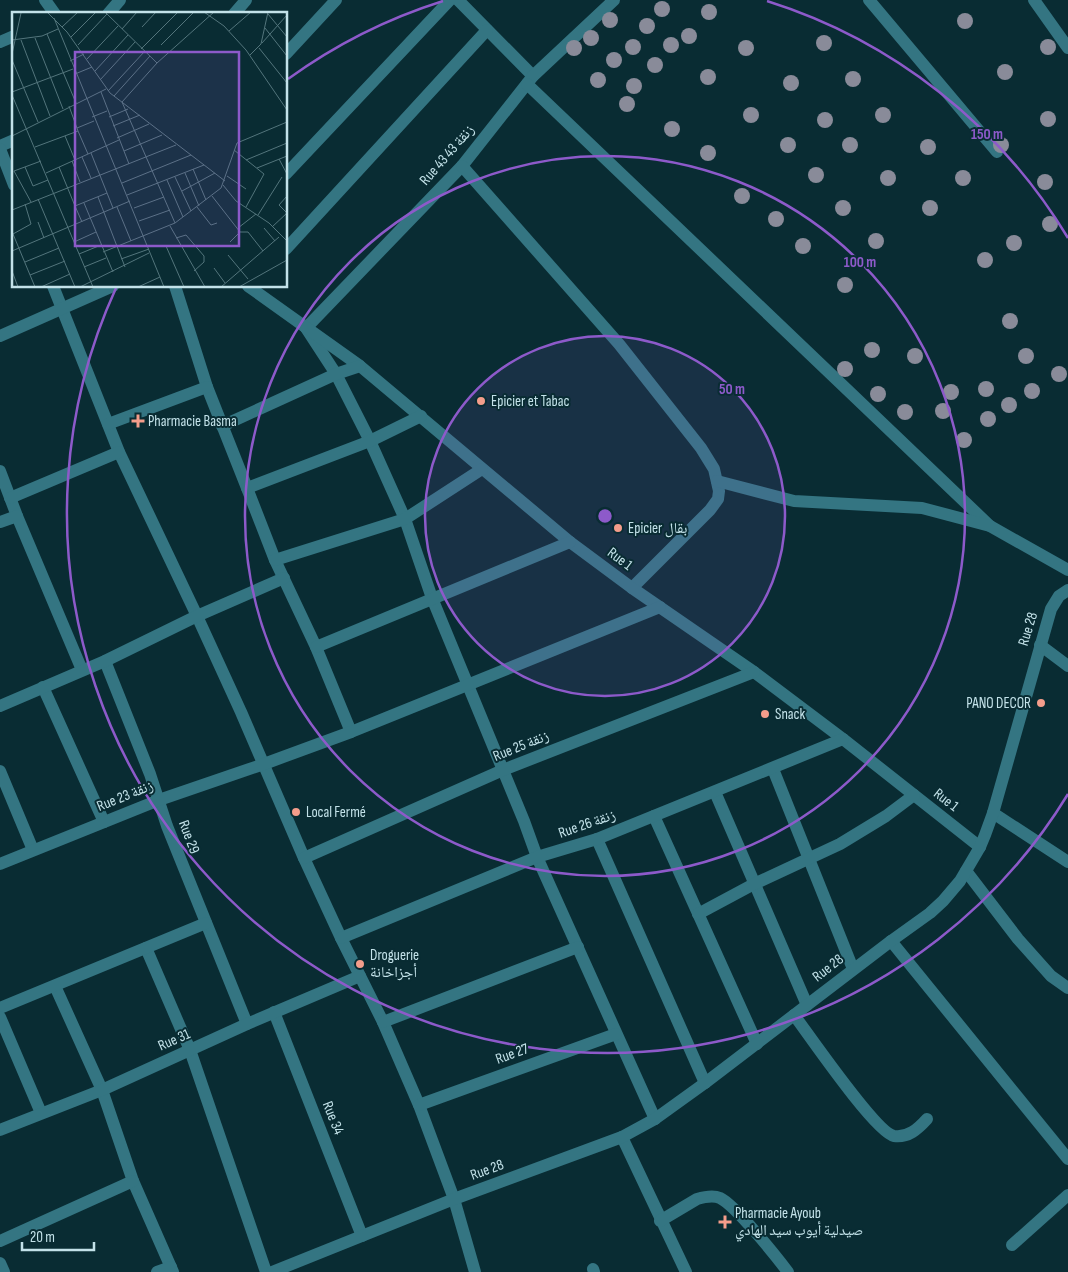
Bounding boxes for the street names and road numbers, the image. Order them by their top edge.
street label: Rue 43 زنقة 43 [416,121,479,189]
street label: Rue 1 [604,543,637,575]
street label: Rue 28 [1014,610,1042,648]
street label: Rue 25 زنقة [490,726,552,766]
street label: Rue 23 زنقة [94,776,156,816]
street label: Rue 1 [930,784,963,816]
street label: Rue 26 زنقة [556,805,618,843]
street label: Rue 29 [174,818,204,856]
street label: Rue 28 [809,950,847,986]
street label: Rue 31 [155,1024,194,1055]
street label: Rue 27 [493,1039,531,1069]
street label: Rue 34 [318,1099,348,1137]
street label: Rue 28 [468,1155,506,1185]

